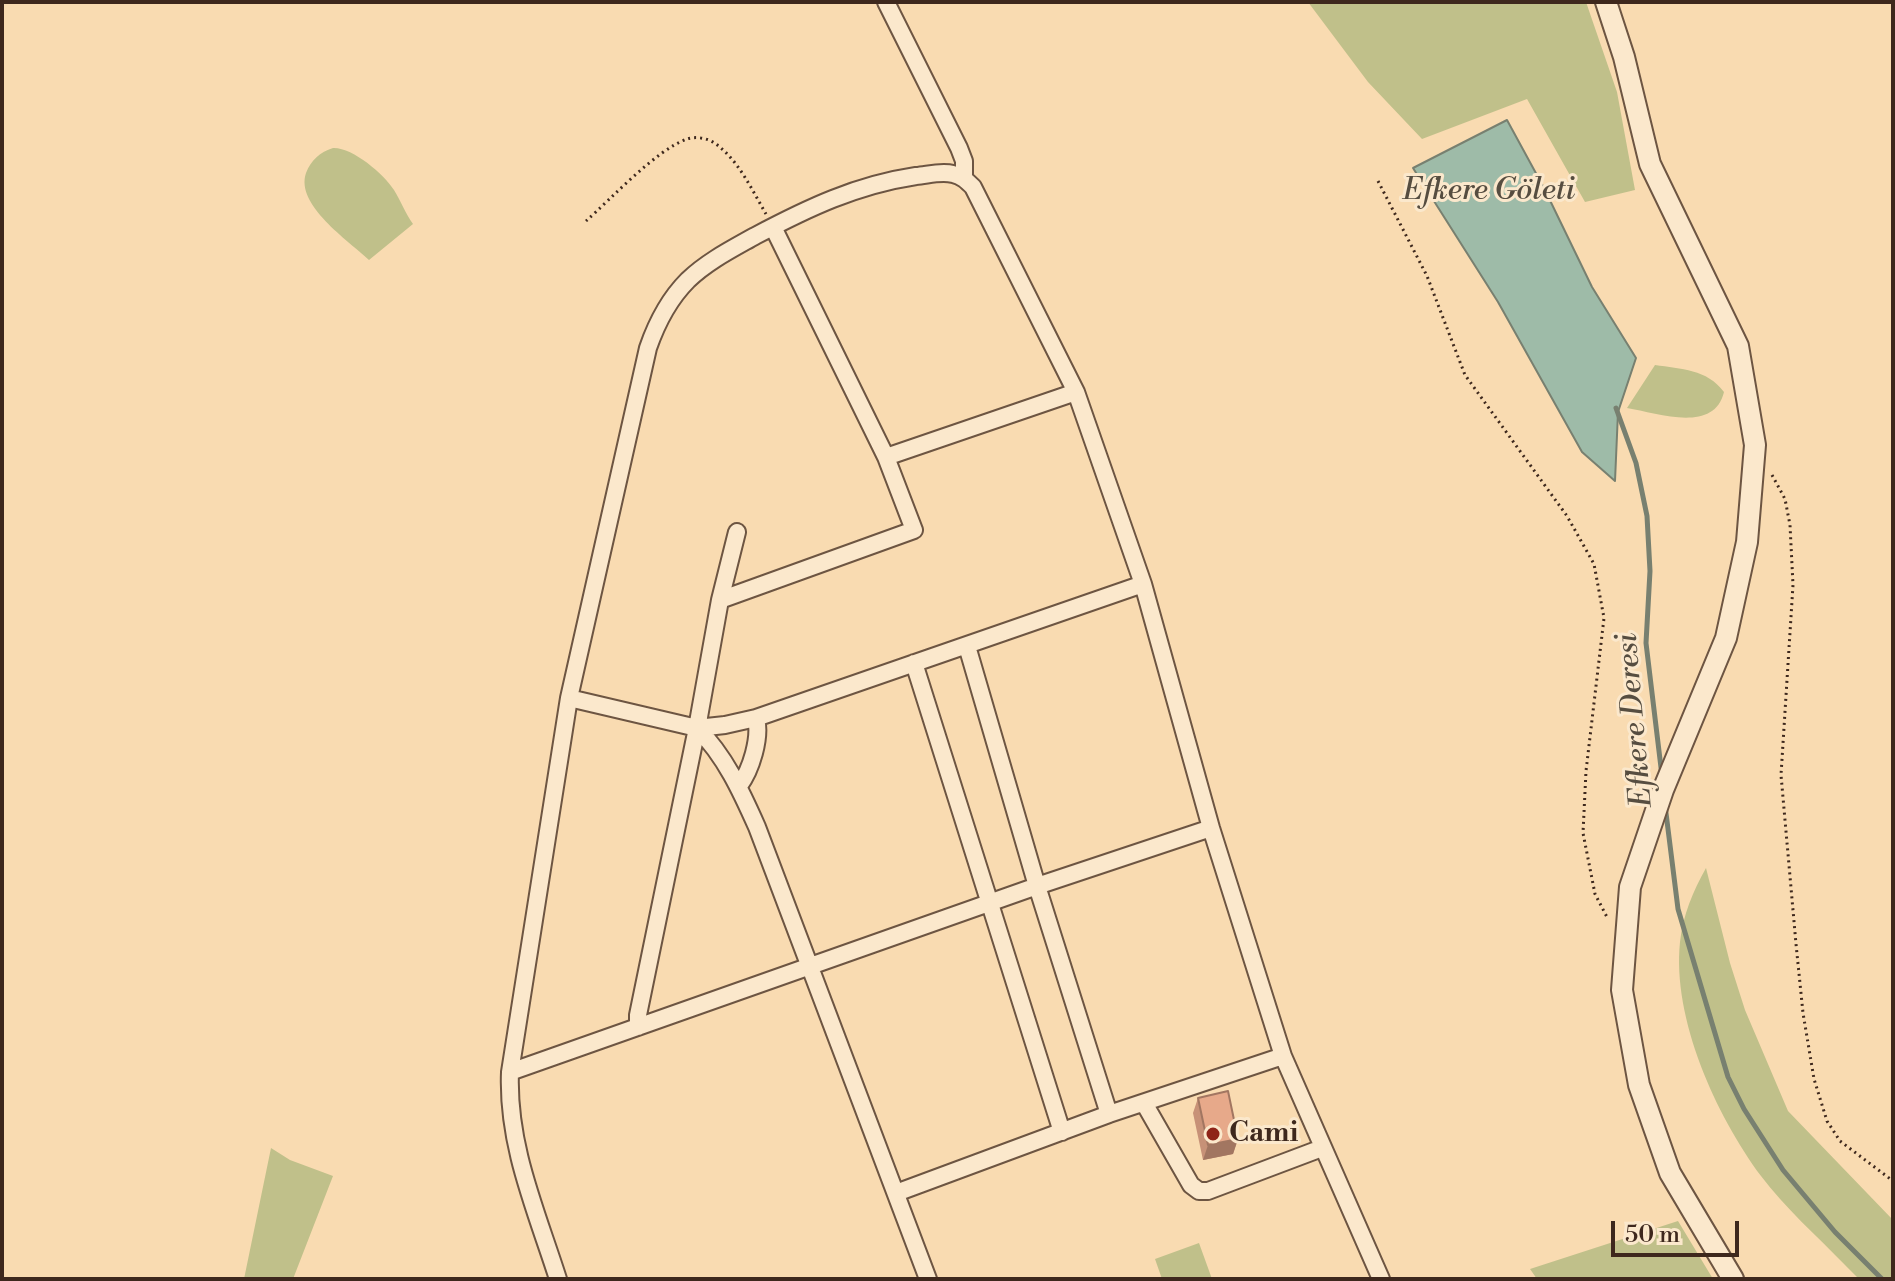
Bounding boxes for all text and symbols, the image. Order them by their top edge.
water label: Efkere Göleti [1403,174,1575,210]
water label: Efkere Deresi [1610,632,1662,808]
place label: Cami [1229,1117,1298,1151]
marker: Cami [1204,1125,1222,1143]
scale bar [1615,1205,1743,1255]
text: 50 m [1625,1220,1680,1250]

